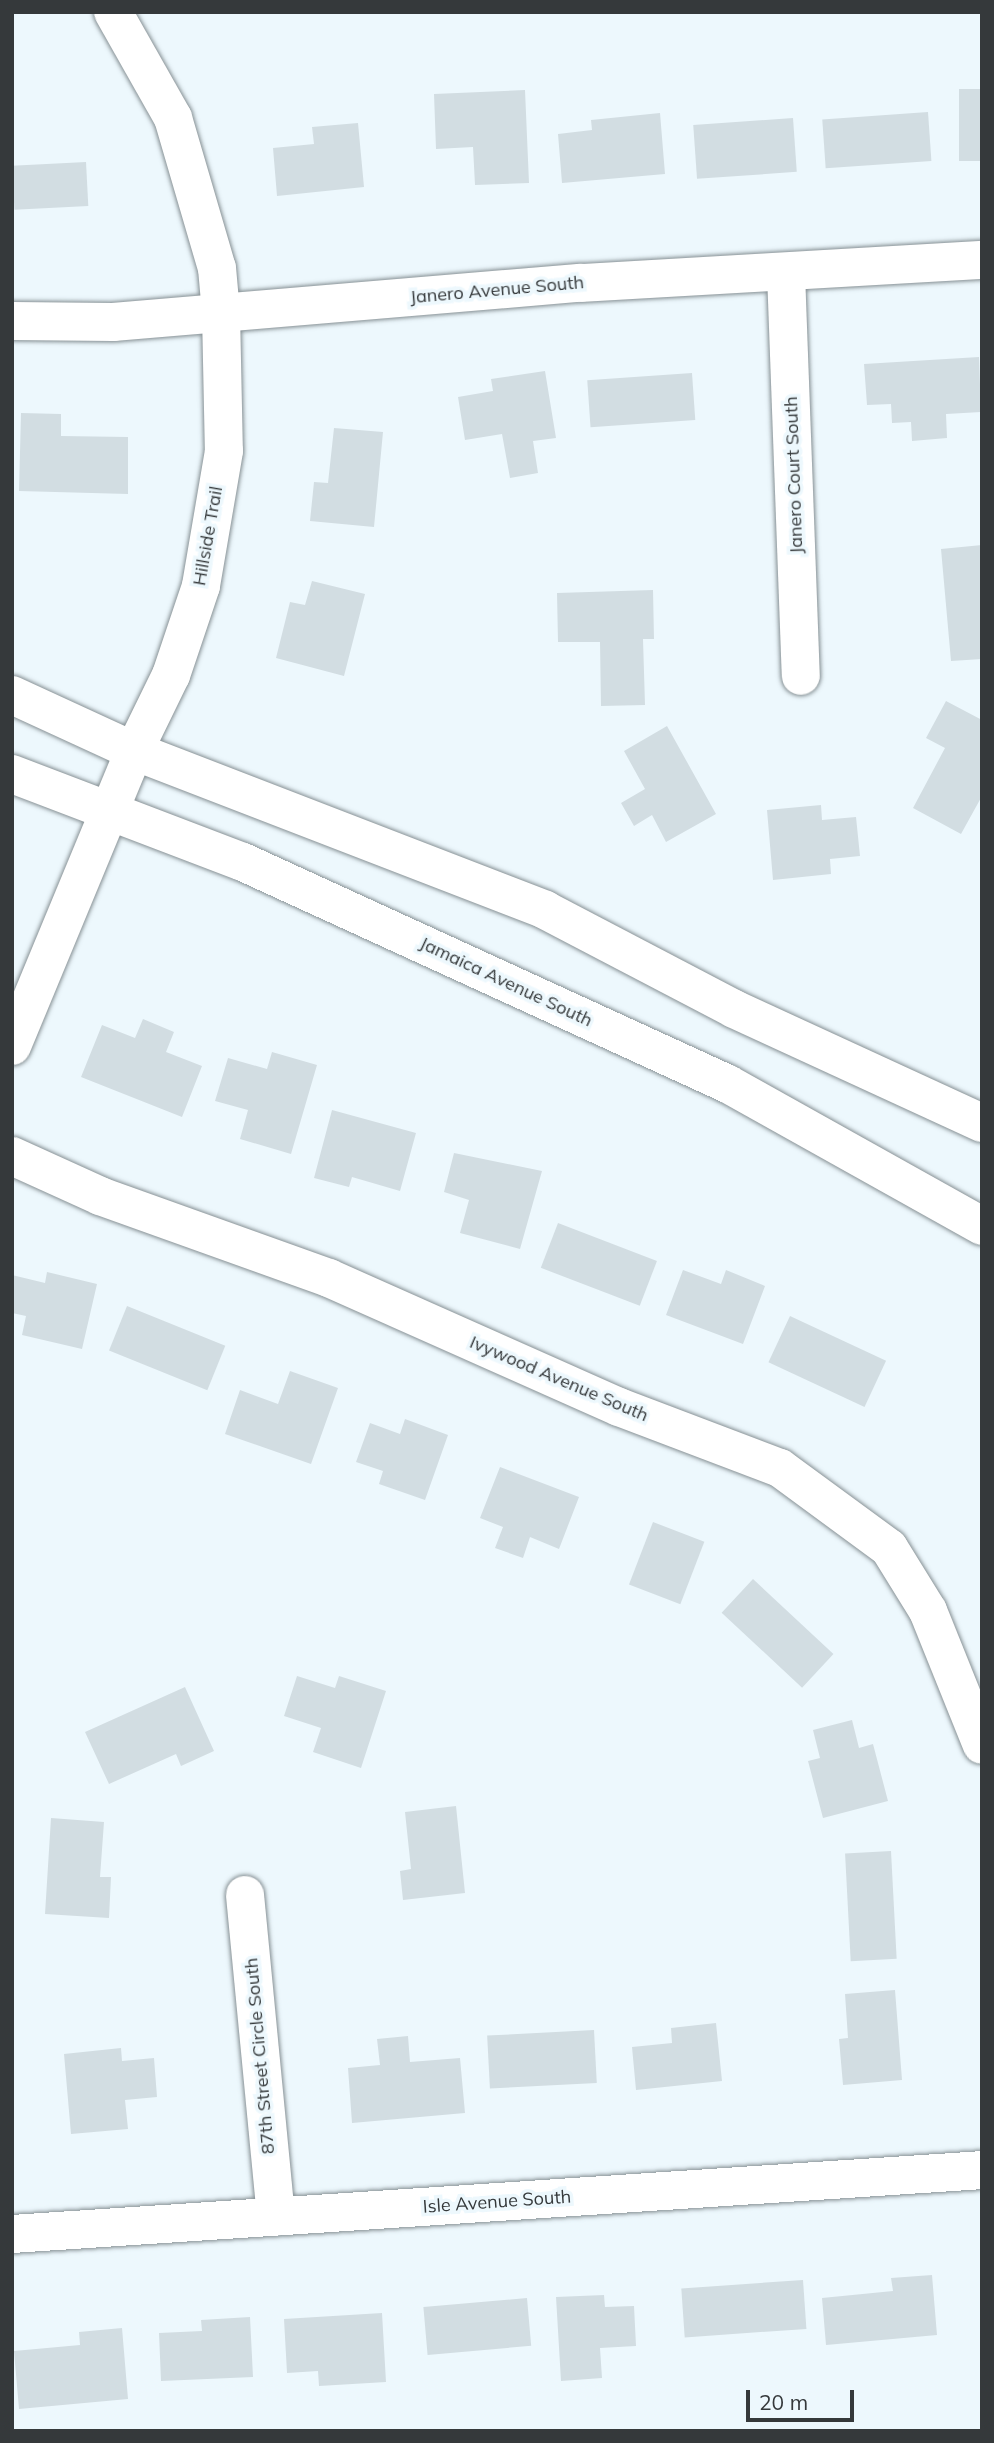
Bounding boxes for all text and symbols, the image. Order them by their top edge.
street label: Janero Avenue South [409,272,585,308]
street label: Janero Court South [780,396,808,554]
street label: Hillside Trail [189,485,227,587]
street label: Jamaica Avenue South [416,932,596,1032]
street label: Ivywood Avenue South [466,1332,652,1426]
street label: 87th Street Circle South [241,1957,279,2155]
street label: Isle Avenue South [422,2186,572,2218]
scale bar [749,2376,858,2420]
text: 20 m [759,2389,808,2415]

